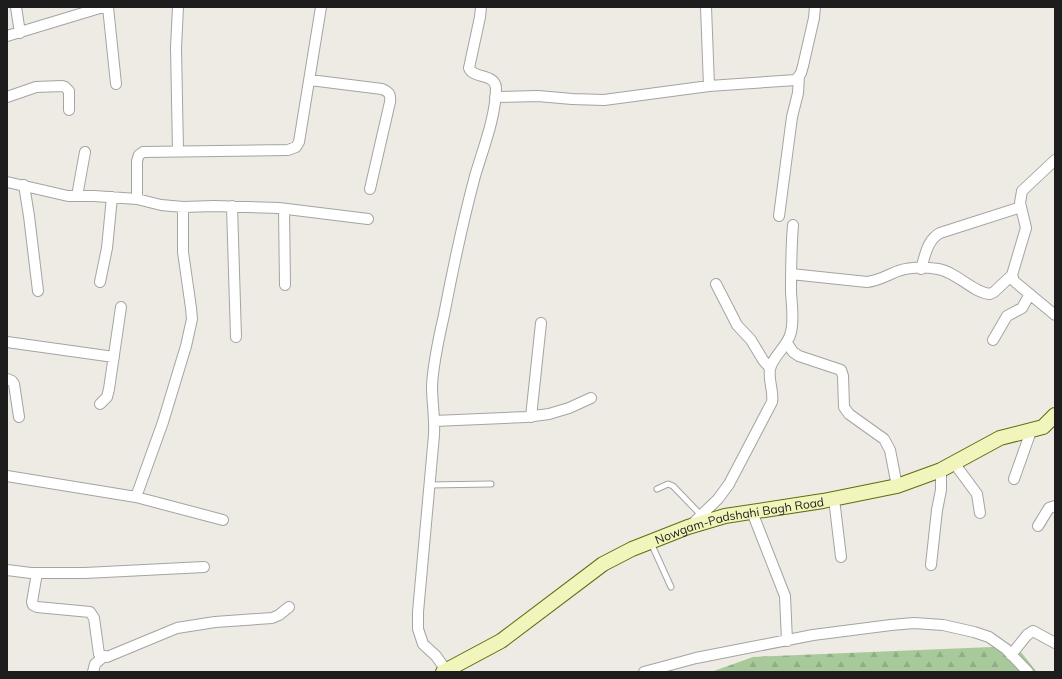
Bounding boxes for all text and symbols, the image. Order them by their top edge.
street label: Nowgam-Padshahi Bagh Road [652,493,825,547]

